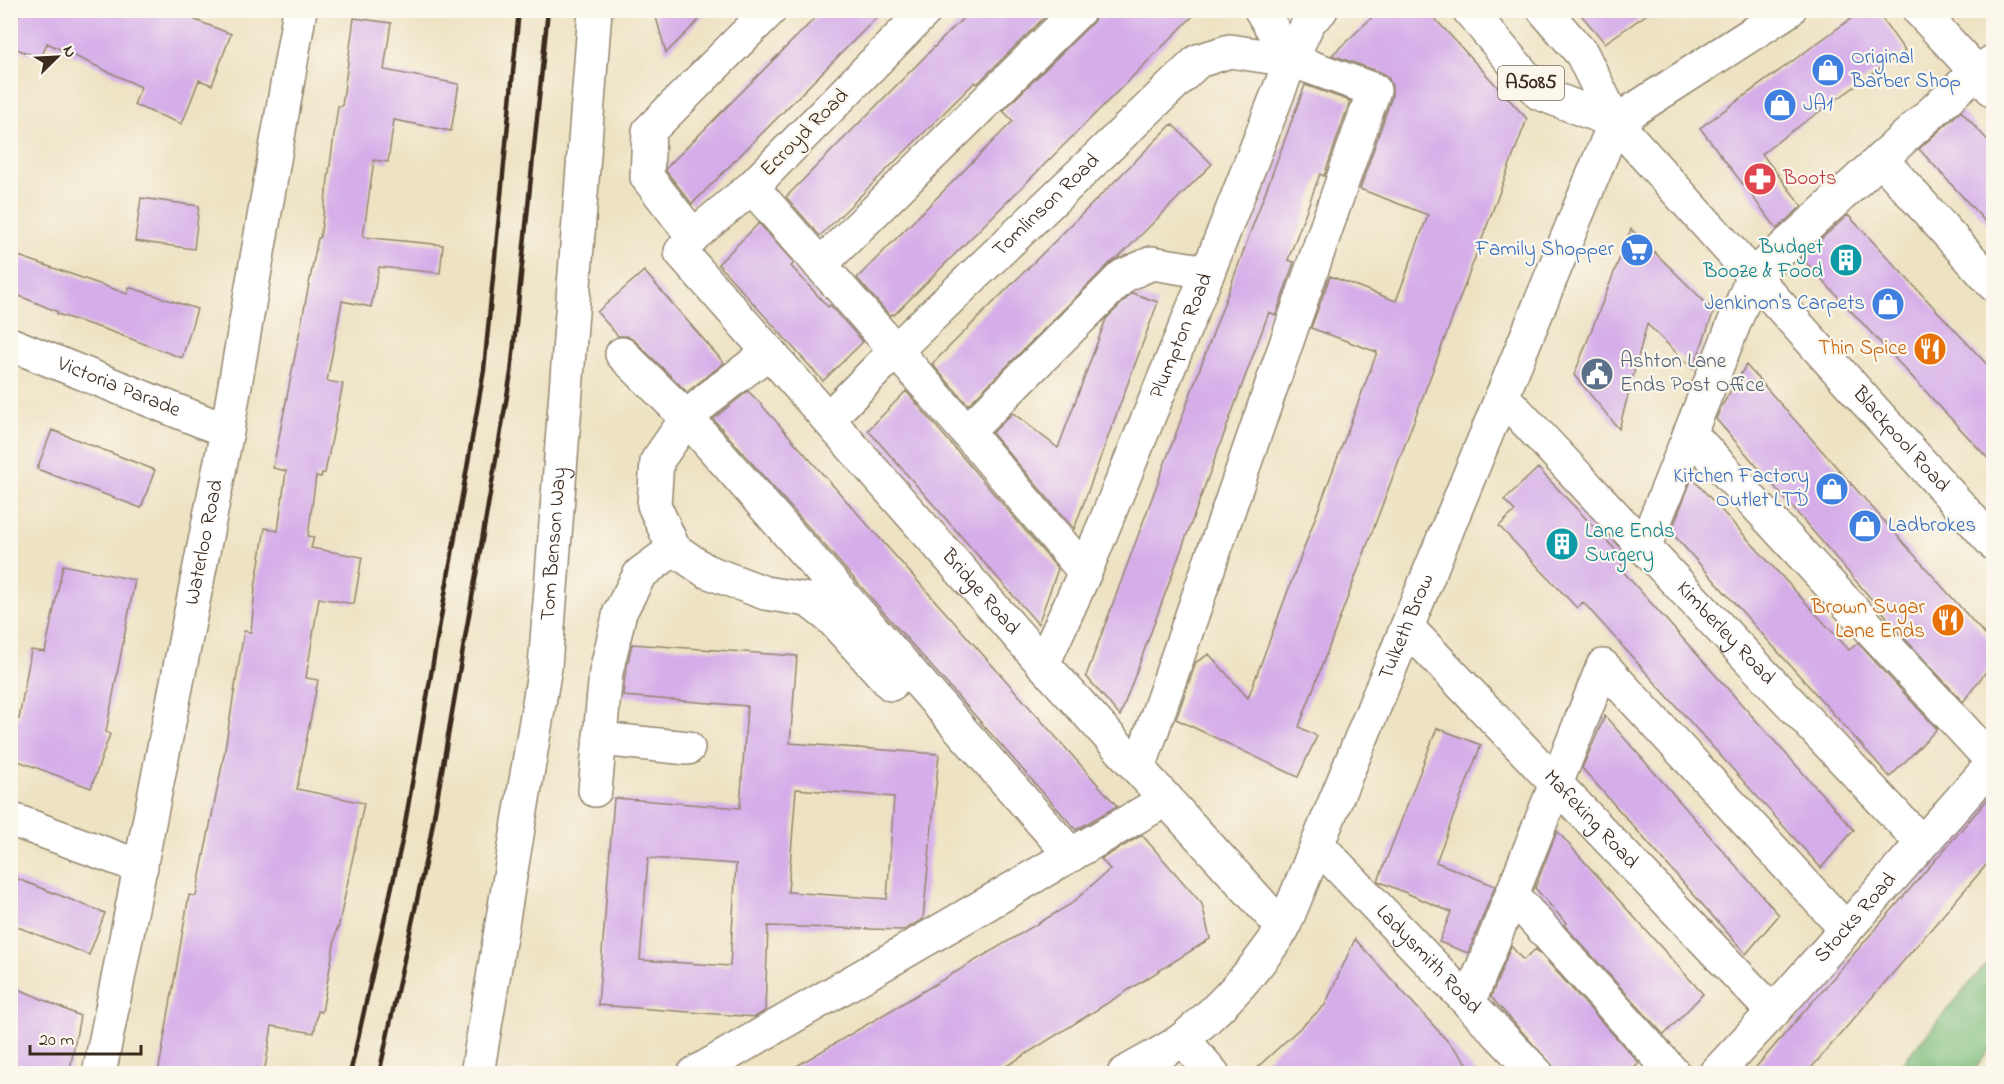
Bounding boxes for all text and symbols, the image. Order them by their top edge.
north arrow [27,27,87,87]
text: N [56,42,82,62]
place label: Original Barber Shop [1850,43,1961,97]
shop icon: Original Barber Shop [1810,52,1846,88]
road number: A5085 [1498,66,1564,100]
street label: Ecroyd Road [754,82,858,186]
shop icon: JA1 [1762,87,1798,123]
place label: JA1 [1803,90,1833,120]
street label: Tomlinson Road [986,147,1107,265]
pharmacy icon: Boots [1742,161,1778,197]
place label: Boots [1782,164,1837,194]
supermarket icon: Family Shopper [1619,232,1655,268]
place label: Budget Booze & Food [1702,233,1823,287]
place label: Family Shopper [1474,235,1614,267]
building icon: Budget Booze & Food [1828,242,1864,278]
street label: Plumpton Road [1142,269,1221,404]
shop icon: Jenkinon's Carpets [1870,286,1906,322]
place label: Jenkinon's Carpets [1704,289,1865,319]
restaurant icon: Thin Spice [1912,331,1948,367]
place label: Thin Spice [1818,334,1908,364]
place label: Ashton Lane Ends Post Office [1620,347,1765,401]
street label: Victoria Parade [52,349,185,426]
public building icon: Ashton Lane Ends Post Office [1579,356,1615,392]
street label: Blackpool Road [1844,379,1956,500]
place label: Kitchen Factory Outlet LTD [1673,462,1809,516]
street label: Tom Benson Way [534,466,577,622]
shop icon: Kitchen Factory Outlet LTD [1814,471,1850,507]
street label: Waterloo Road [178,477,232,608]
shop icon: Ladbrokes [1847,508,1883,544]
place label: Ladbrokes [1888,511,1976,541]
place label: Lane Ends Surgery [1585,517,1675,573]
building icon: Lane Ends Surgery [1544,526,1580,562]
street label: Bridge Road [933,542,1026,642]
street label: Tulketh Brow [1372,569,1442,685]
street label: Kimberley Road [1669,575,1782,692]
place label: Brown Sugar Lane Ends [1810,593,1925,647]
restaurant icon: Brown Sugar Lane Ends [1930,602,1966,638]
street label: Mafeking Road [1536,763,1645,876]
street label: Stocks Road [1808,866,1904,970]
street label: Ladysmith Road [1368,898,1488,1022]
scale bar [30,1018,141,1056]
text: 20 m [39,1028,74,1054]

